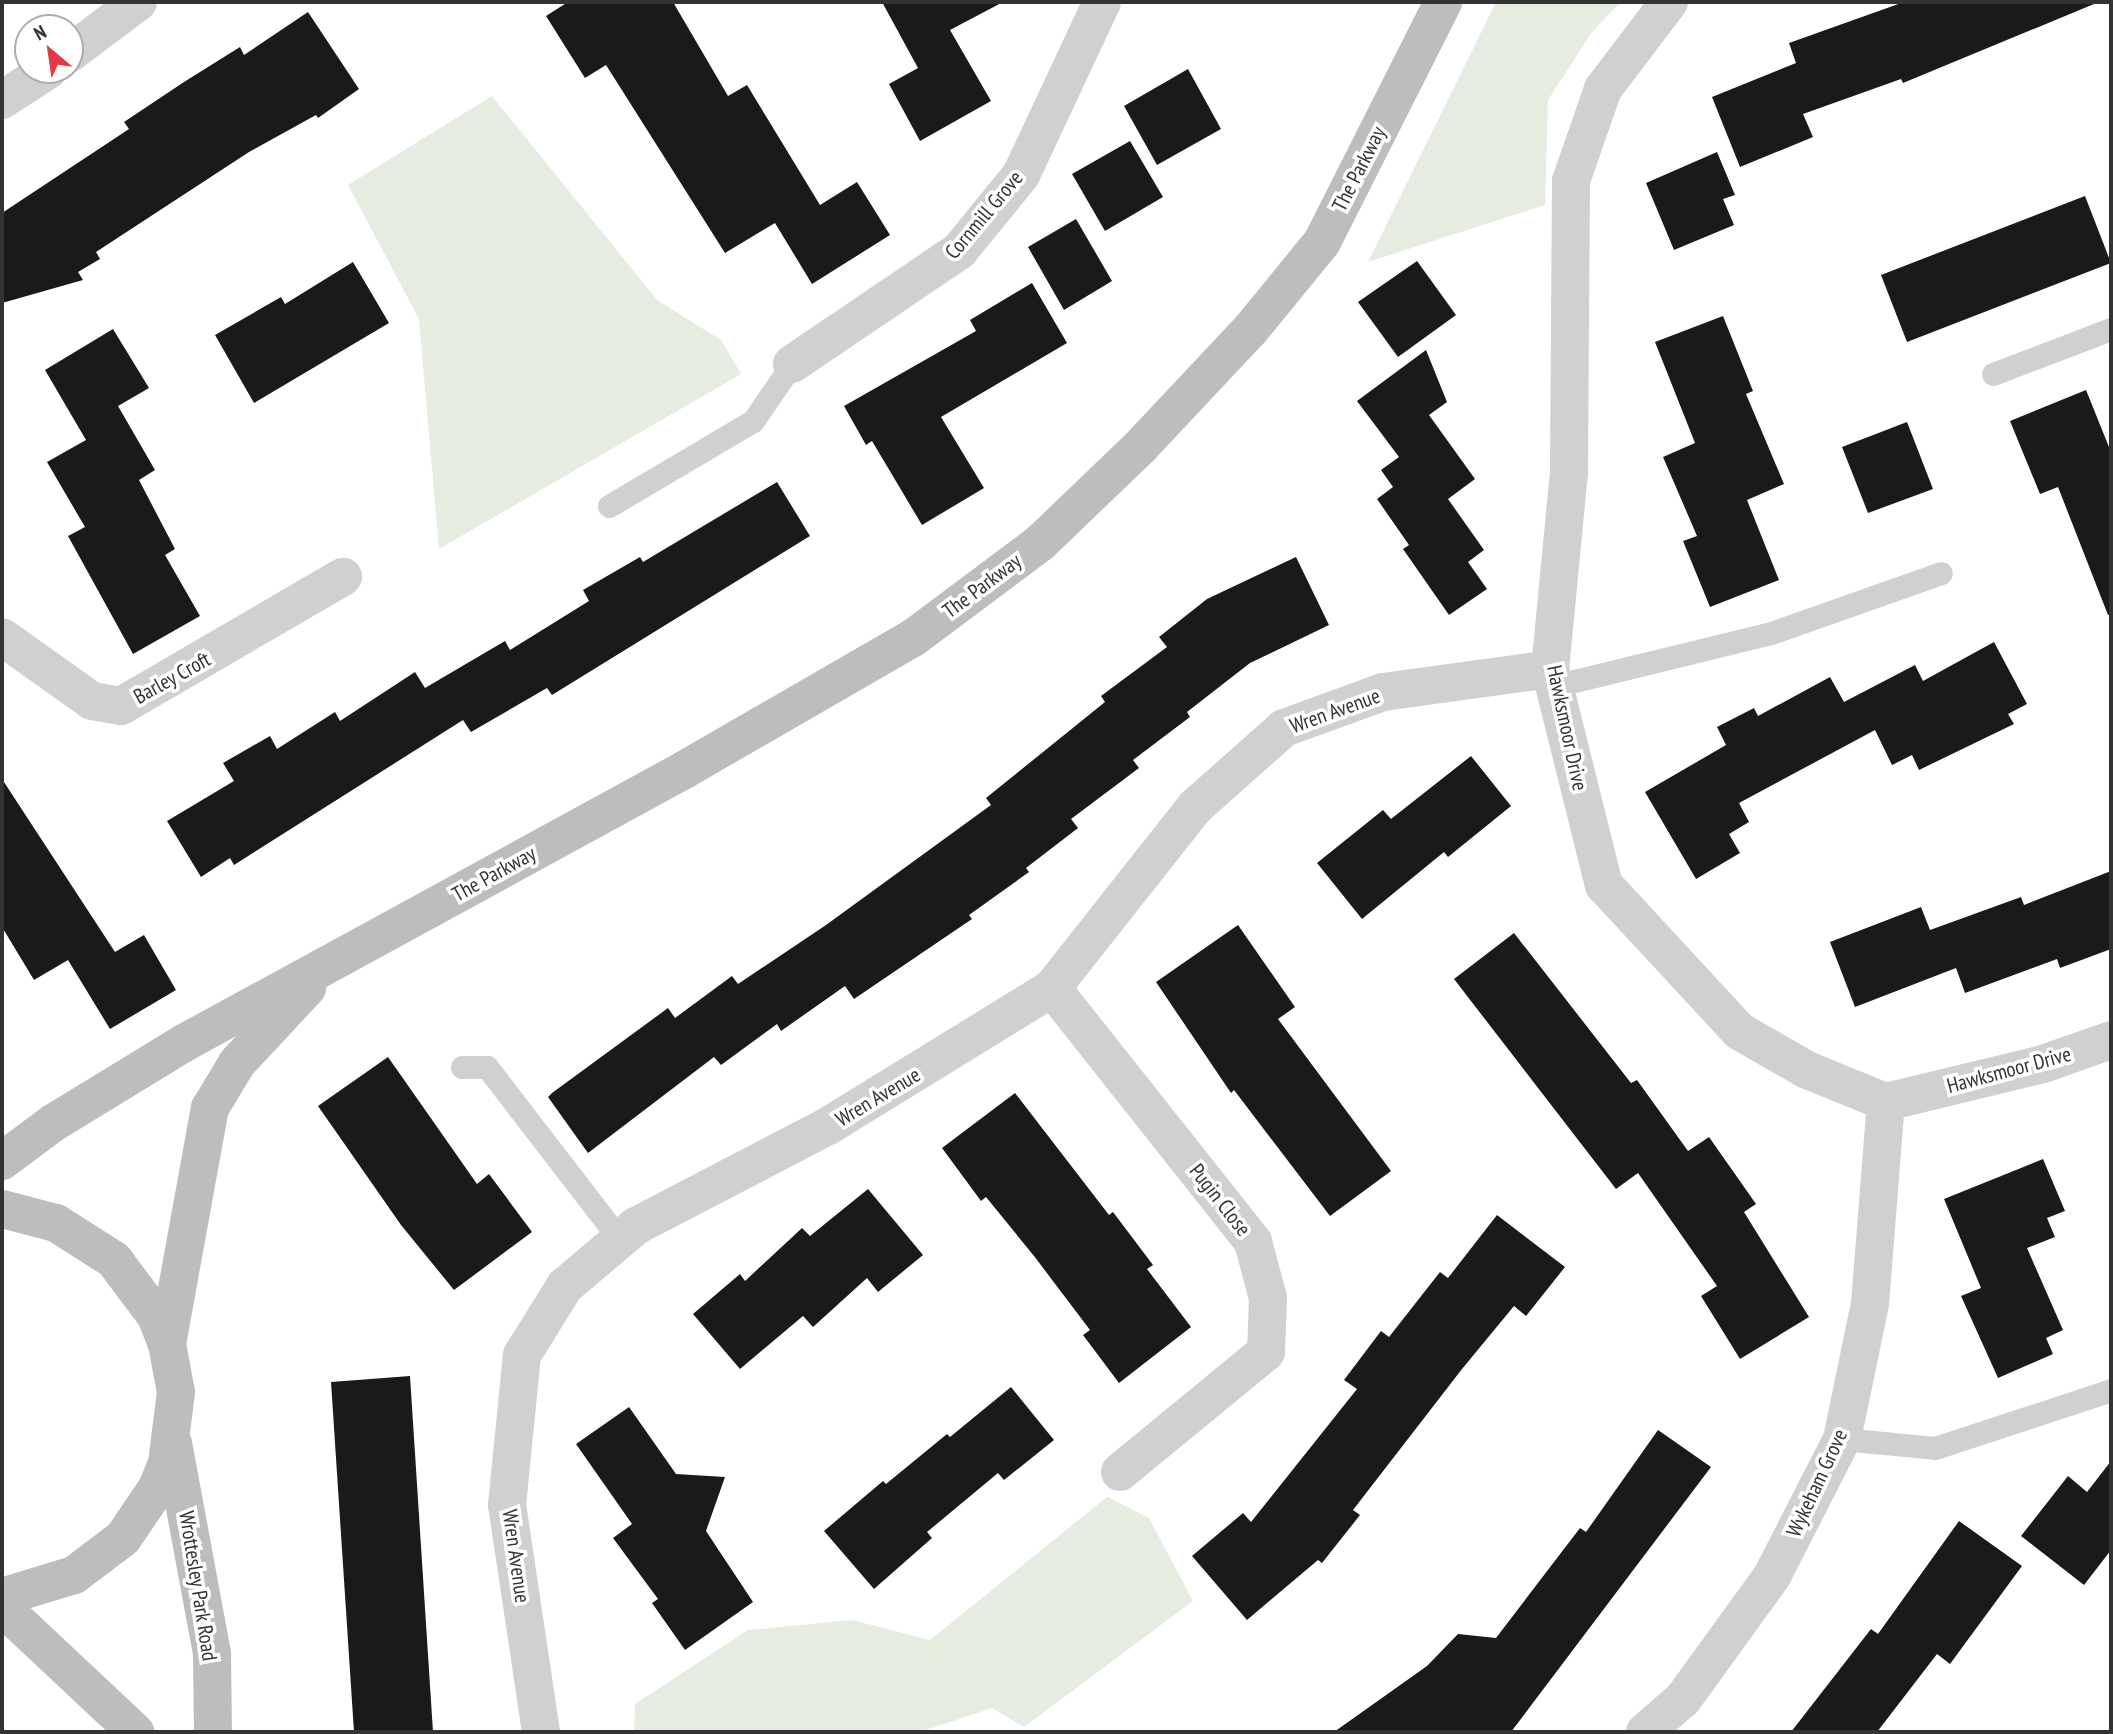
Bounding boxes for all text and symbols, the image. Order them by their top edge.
north arrow [14,14,84,84]
text: N [29,19,50,45]
street label: The Parkway [1327,122,1391,216]
street label: Cornmill Grove [940,166,1028,264]
street label: The Parkway [938,548,1026,624]
street label: Barley Croft [129,647,215,709]
street label: Hawksmoor Drive [1541,663,1593,793]
street label: Wren Avenue [1286,683,1384,739]
street label: The Parkway [448,841,540,907]
street label: Hawksmoor Drive [1944,1041,2074,1099]
street label: Wren Avenue [831,1062,925,1132]
street label: Pugin Close [1184,1159,1256,1241]
street label: Wykeham Grove [1781,1425,1853,1541]
street label: Wren Avenue [497,1507,535,1605]
street label: Wrottesley Park Road [174,1509,222,1663]

